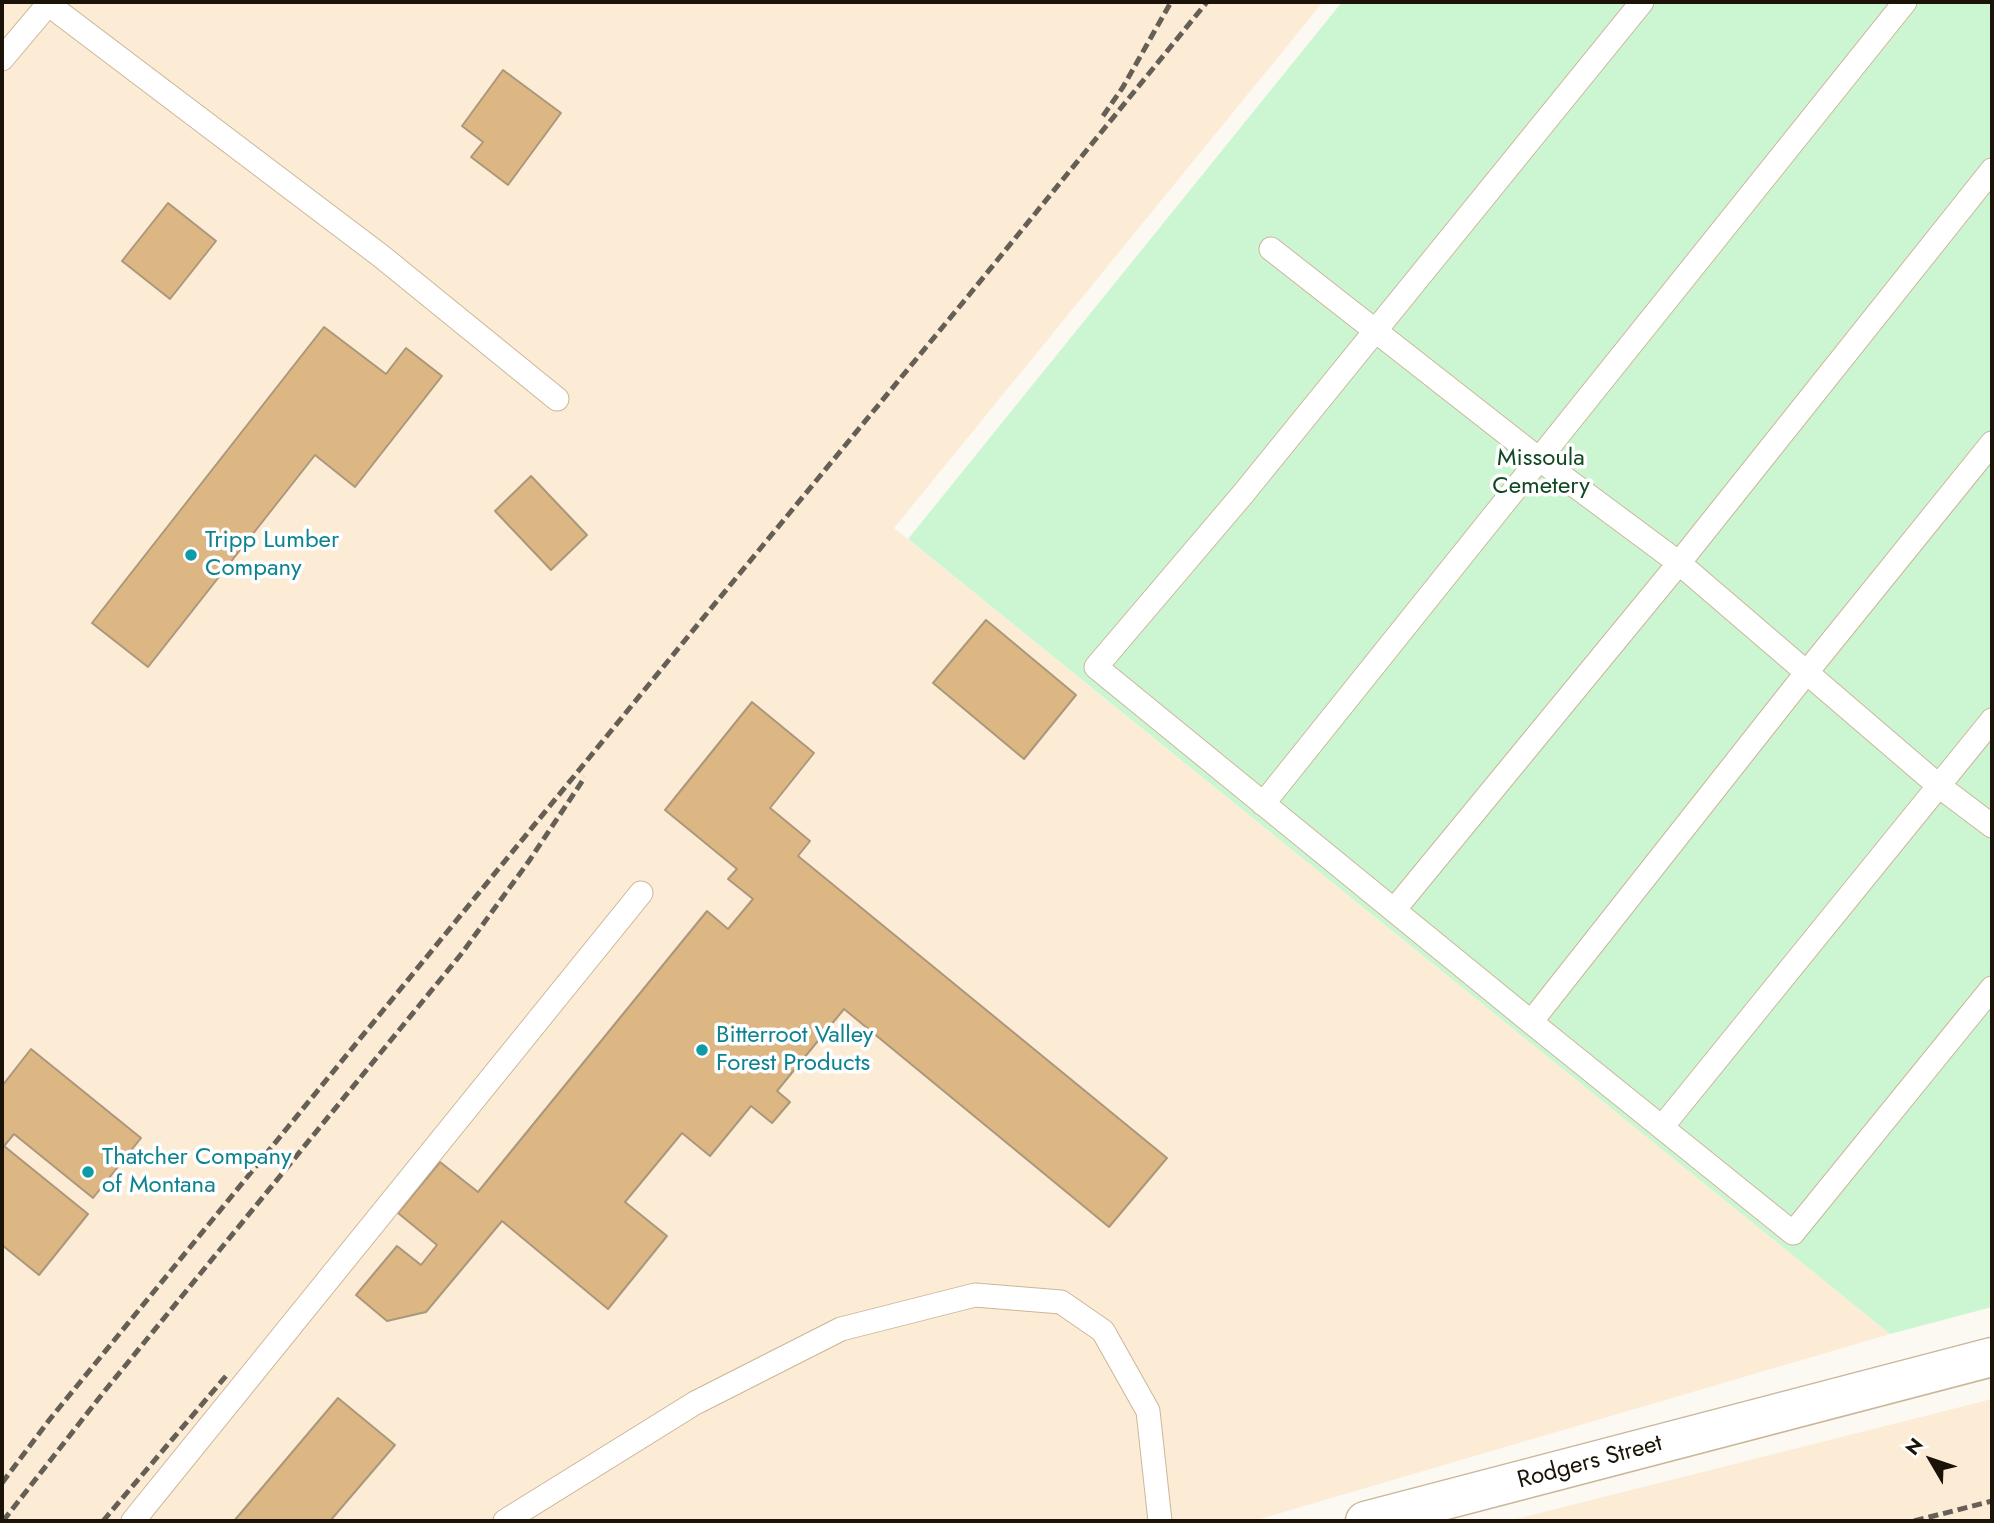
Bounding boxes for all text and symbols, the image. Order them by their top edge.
park label: Missoula Cemetery [1492,445,1590,501]
place label: Tripp Lumber Company [205,527,339,583]
marker: Tripp Lumber Company [183,547,199,563]
place label: Bitterroot Valley Forest Products [716,1022,873,1078]
marker: Bitterroot Valley Forest Products [694,1042,710,1058]
place label: Thatcher Company of Montana [102,1144,291,1200]
marker: Thatcher Company of Montana [80,1164,96,1180]
north arrow [1896,1425,1966,1495]
street label: Rodgers Street [1514,1430,1666,1496]
text: N [1899,1432,1930,1461]

